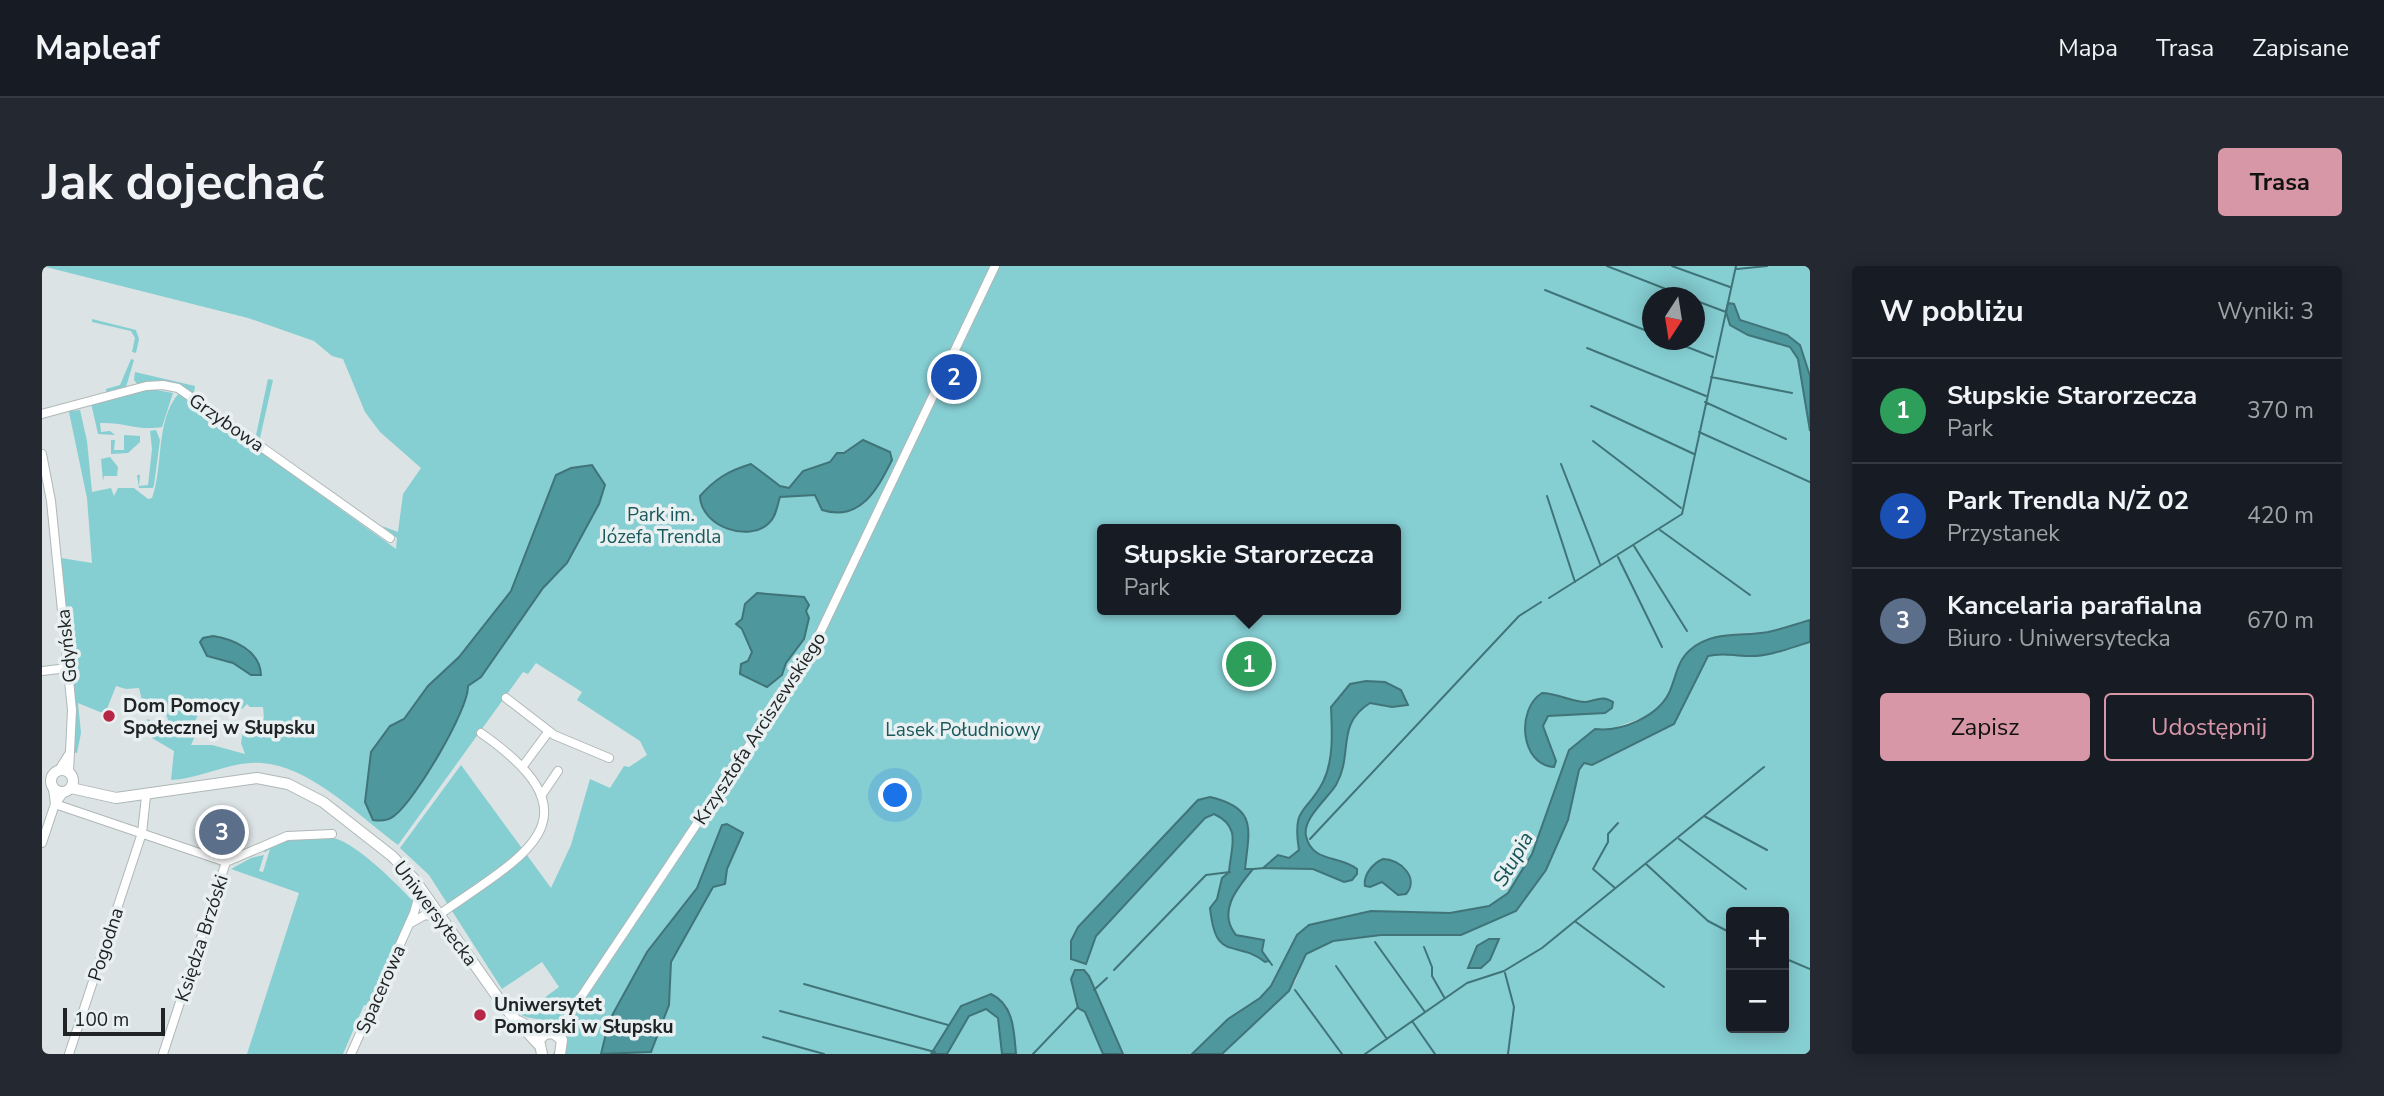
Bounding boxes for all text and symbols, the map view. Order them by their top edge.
text: Mapleaf [35,26,160,71]
text: Mapa [2058,32,2118,64]
text: Trasa [2156,32,2214,64]
text: Zapisane [2252,32,2349,64]
button: Trasa [2218,148,2342,216]
text: Jak dojechać [42,149,324,216]
north arrow [1642,287,1705,350]
text: W pobliżu [1880,291,2024,332]
text: Wyniki: 3 [2217,296,2314,327]
pin: 2 [931,351,977,403]
text: Słupskie Starorzecza [1947,378,2197,413]
street label: Grzybowa [184,387,269,458]
text: 1 [1896,395,1910,426]
text: 370 m [2247,395,2314,426]
text: Park [1947,413,1993,444]
text: Park Trendla N/Ż 02 [1947,483,2189,518]
text: 2 [1896,500,1910,531]
text: 420 m [2247,500,2314,531]
park label: Park im. Józefa Trendla [600,502,721,550]
text: Przystanek [1947,518,2060,549]
popup [1097,524,1401,615]
text: Słupskie Starorzecza [1124,537,1374,572]
text: Park [1124,572,1170,603]
text: Kancelaria parafialna [1947,588,2202,623]
text: 3 [1896,605,1910,636]
text: 670 m [2247,605,2314,636]
street label: Gdyńska [50,608,84,684]
text: Biuro · Uniwersytecka [1947,623,2171,654]
street label: Krzysztofa Arciszewskiego [688,627,832,830]
pin: 1 [1226,638,1272,690]
place label: Dom Pomocy Społecznej w Słupsku [123,693,315,741]
button: Zapisz [1880,693,2090,761]
button: Udostępnij [2104,693,2314,761]
marker: Dom Pomocy Społecznej w Słupsku [101,708,117,724]
park label: Lasek Południowy [885,717,1041,743]
your location [878,778,912,812]
pin: 3 [199,806,245,858]
water label: Słupia [1486,826,1540,892]
street label: Uniwersytecka [387,856,483,972]
street label: Księdza Brzóski [169,872,235,1005]
street label: Pogodna [82,904,130,984]
map controls [1726,907,1789,1033]
button: + [1726,907,1789,970]
street label: Spacerowa [350,941,412,1038]
button: − [1726,970,1789,1033]
place label: Uniwersytet Pomorski w Słupsku [494,992,674,1040]
scale bar [63,1005,164,1037]
text: 100 m [74,1007,129,1033]
marker: Uniwersytet Pomorski w Słupsku [472,1007,488,1023]

